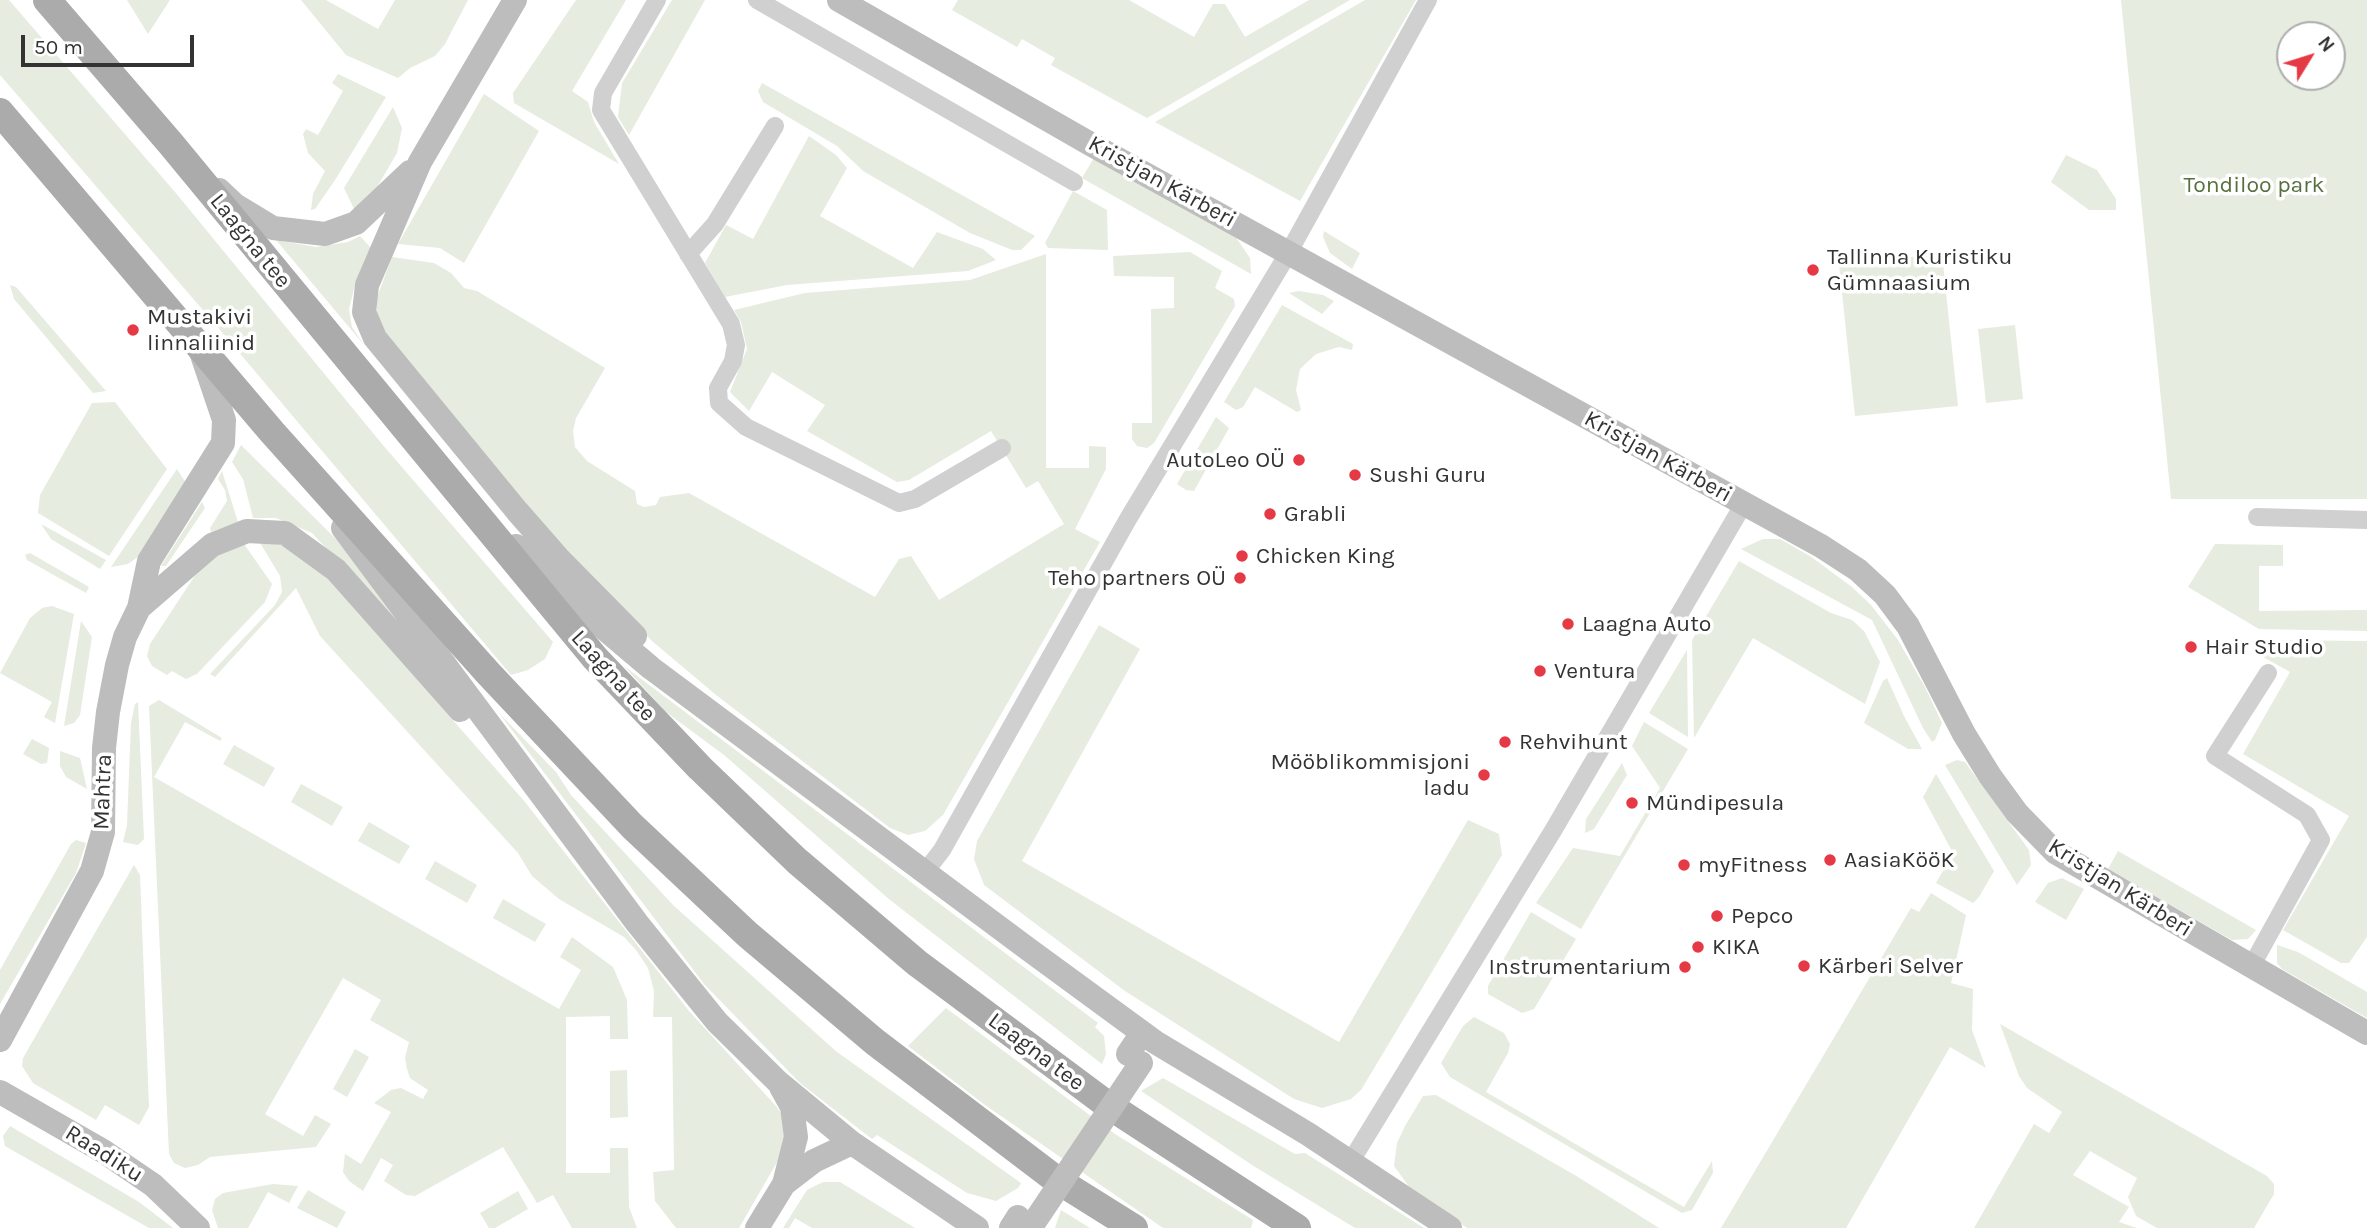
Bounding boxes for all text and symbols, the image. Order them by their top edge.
scale bar [24,21,198,65]
north arrow [2276,21,2346,91]
text: N [2313,32,2339,56]
text: 50 m [34,35,83,59]
street label: Kristjan Kärberi [1083,130,1241,234]
park label: Tondiloo park [2183,171,2325,199]
street label: Laagna tee [204,188,296,294]
place label: Tallinna Kuristiku Gümnaasium [1827,243,2012,297]
marker: Tallinna Kuristiku Gümnaasium [1805,262,1821,278]
place label: Mustakivi linnaliinid [147,303,255,357]
marker: Mustakivi linnaliinid [125,322,141,338]
street label: Kristjan Kärberi [1579,405,1737,509]
place label: AutoLeo OÜ [1166,446,1285,474]
marker: AutoLeo OÜ [1291,452,1307,468]
place label: Sushi Guru [1369,461,1486,489]
marker: Sushi Guru [1347,467,1363,483]
place label: Grabli [1284,500,1347,528]
marker: Grabli [1262,506,1278,522]
place label: Chicken King [1256,542,1395,570]
marker: Chicken King [1234,548,1250,564]
place label: Teho partners OÜ [1048,564,1226,592]
marker: Teho partners OÜ [1232,570,1248,586]
place label: Laagna Auto [1582,610,1711,638]
marker: Laagna Auto [1560,616,1576,632]
street label: Laagna tee [565,625,661,727]
place label: Hair Studio [2205,633,2323,661]
marker: Hair Studio [2183,639,2199,655]
place label: Ventura [1554,657,1635,685]
marker: Ventura [1532,663,1548,679]
place label: Rehvihunt [1519,728,1628,756]
marker: Rehvihunt [1497,734,1513,750]
place label: Mööblikommisjoni ladu [1270,748,1470,802]
street label: Mahtra [88,754,118,830]
marker: Mööblikommisjoni ladu [1476,767,1492,783]
place label: Mündipesula [1646,789,1784,817]
marker: Mündipesula [1624,795,1640,811]
street label: Kristjan Kärberi [2043,833,2197,943]
place label: AasiaKööK [1844,846,1955,874]
place label: myFitness [1698,851,1808,879]
marker: AasiaKööK [1822,852,1838,868]
marker: myFitness [1676,857,1692,873]
place label: Pepco [1731,902,1793,930]
marker: Pepco [1709,908,1725,924]
place label: KIKA [1712,933,1760,961]
marker: KIKA [1690,939,1706,955]
place label: Kärberi Selver [1818,952,1963,980]
place label: Instrumentarium [1489,953,1671,981]
marker: Kärberi Selver [1796,958,1812,974]
marker: Instrumentarium [1677,959,1693,975]
street label: Laagna tee [982,1007,1090,1097]
street label: Raadiku [60,1119,148,1189]

